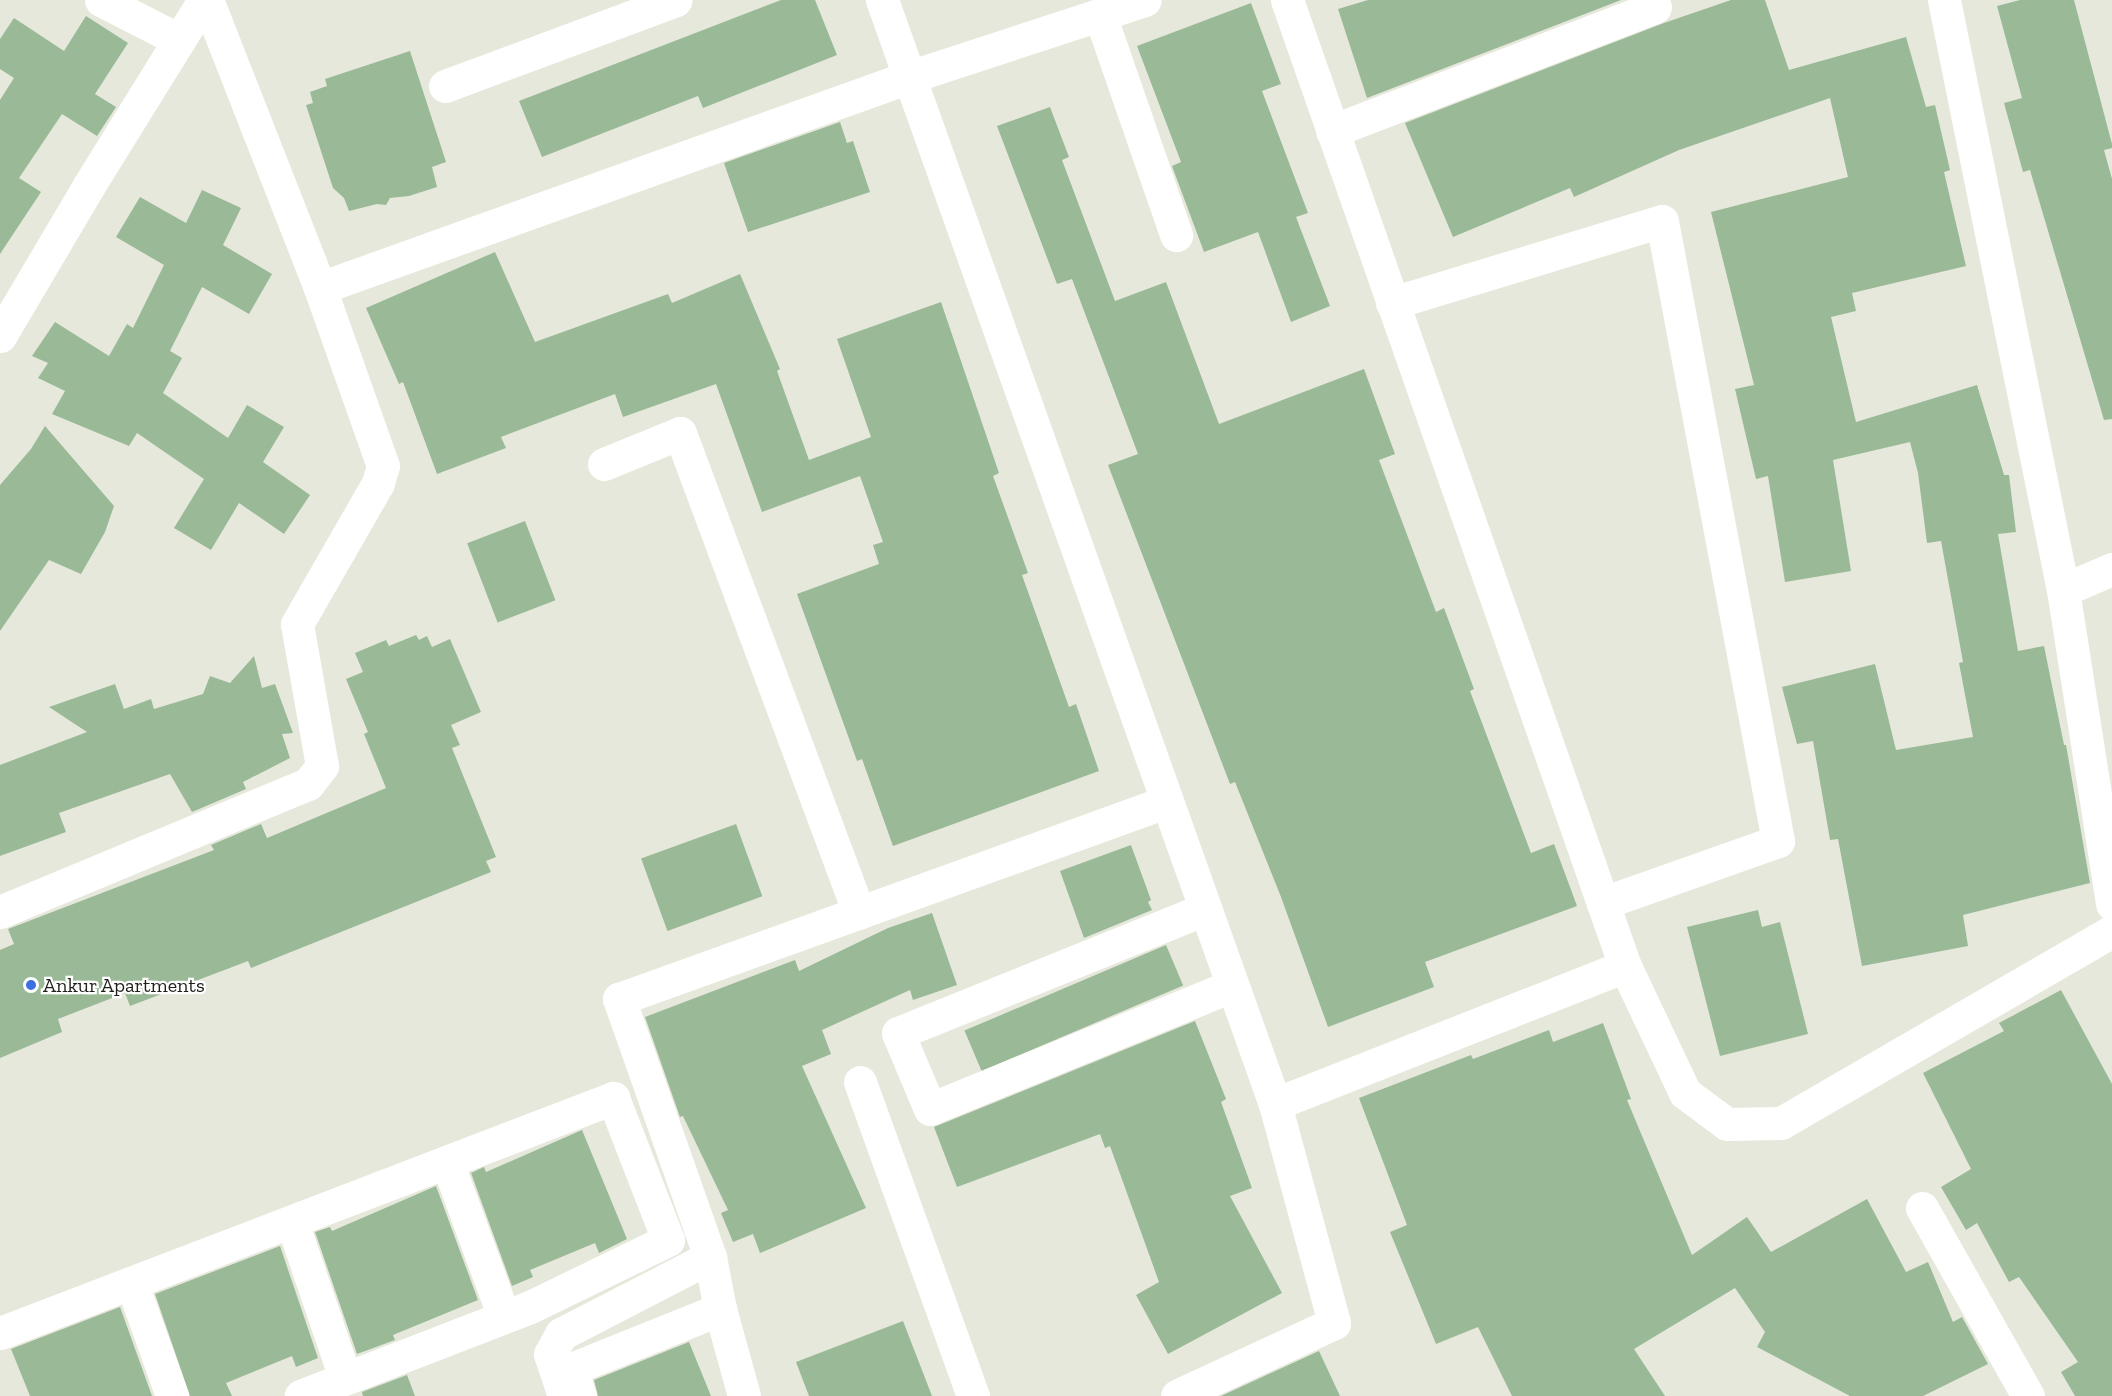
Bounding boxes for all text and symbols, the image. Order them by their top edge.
place label: Ankur Apartments [43,973,206,997]
marker: Ankur Apartments [24,978,38,992]

